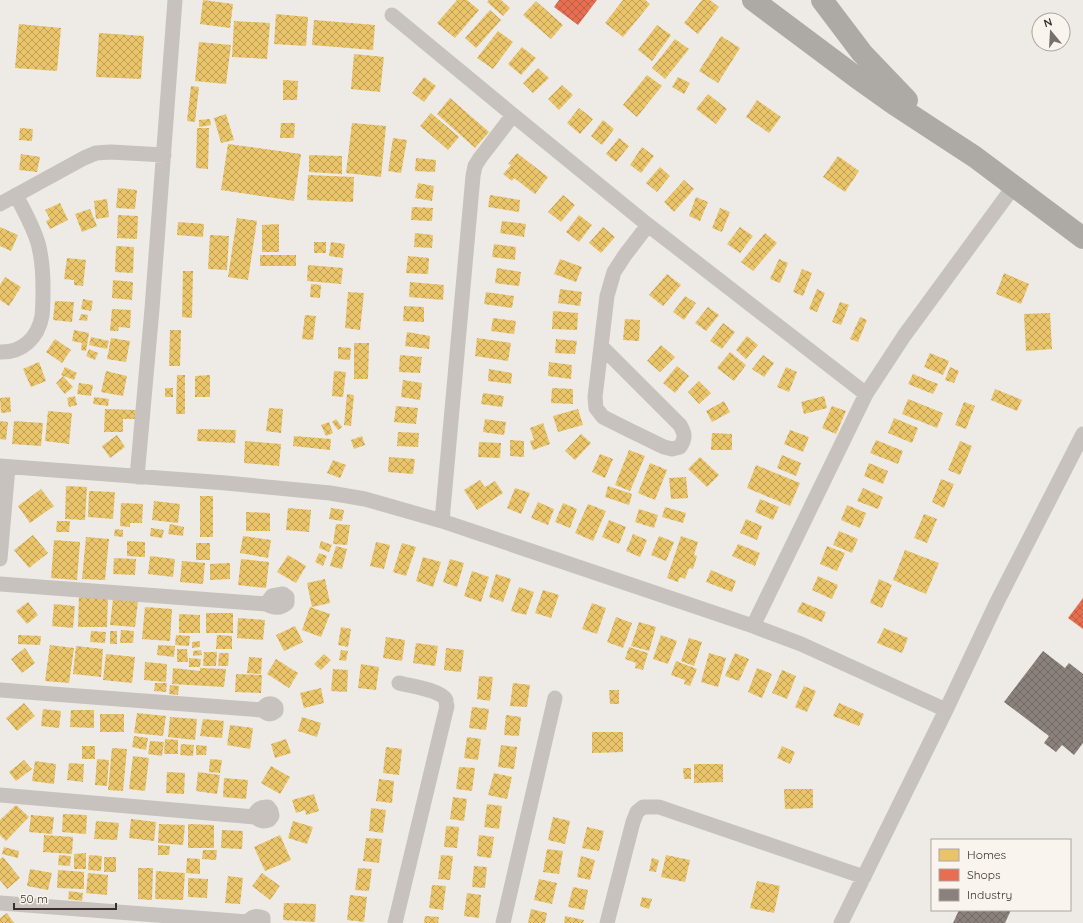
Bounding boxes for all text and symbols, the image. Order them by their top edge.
north arrow [1031,12,1071,52]
text: N [1042,15,1054,30]
legend [931,839,1071,911]
text: Homes [967,847,1007,862]
text: Shops [967,867,1001,882]
scale bar [14,885,116,911]
text: Industry [967,887,1012,902]
text: 50 m [20,891,48,906]

